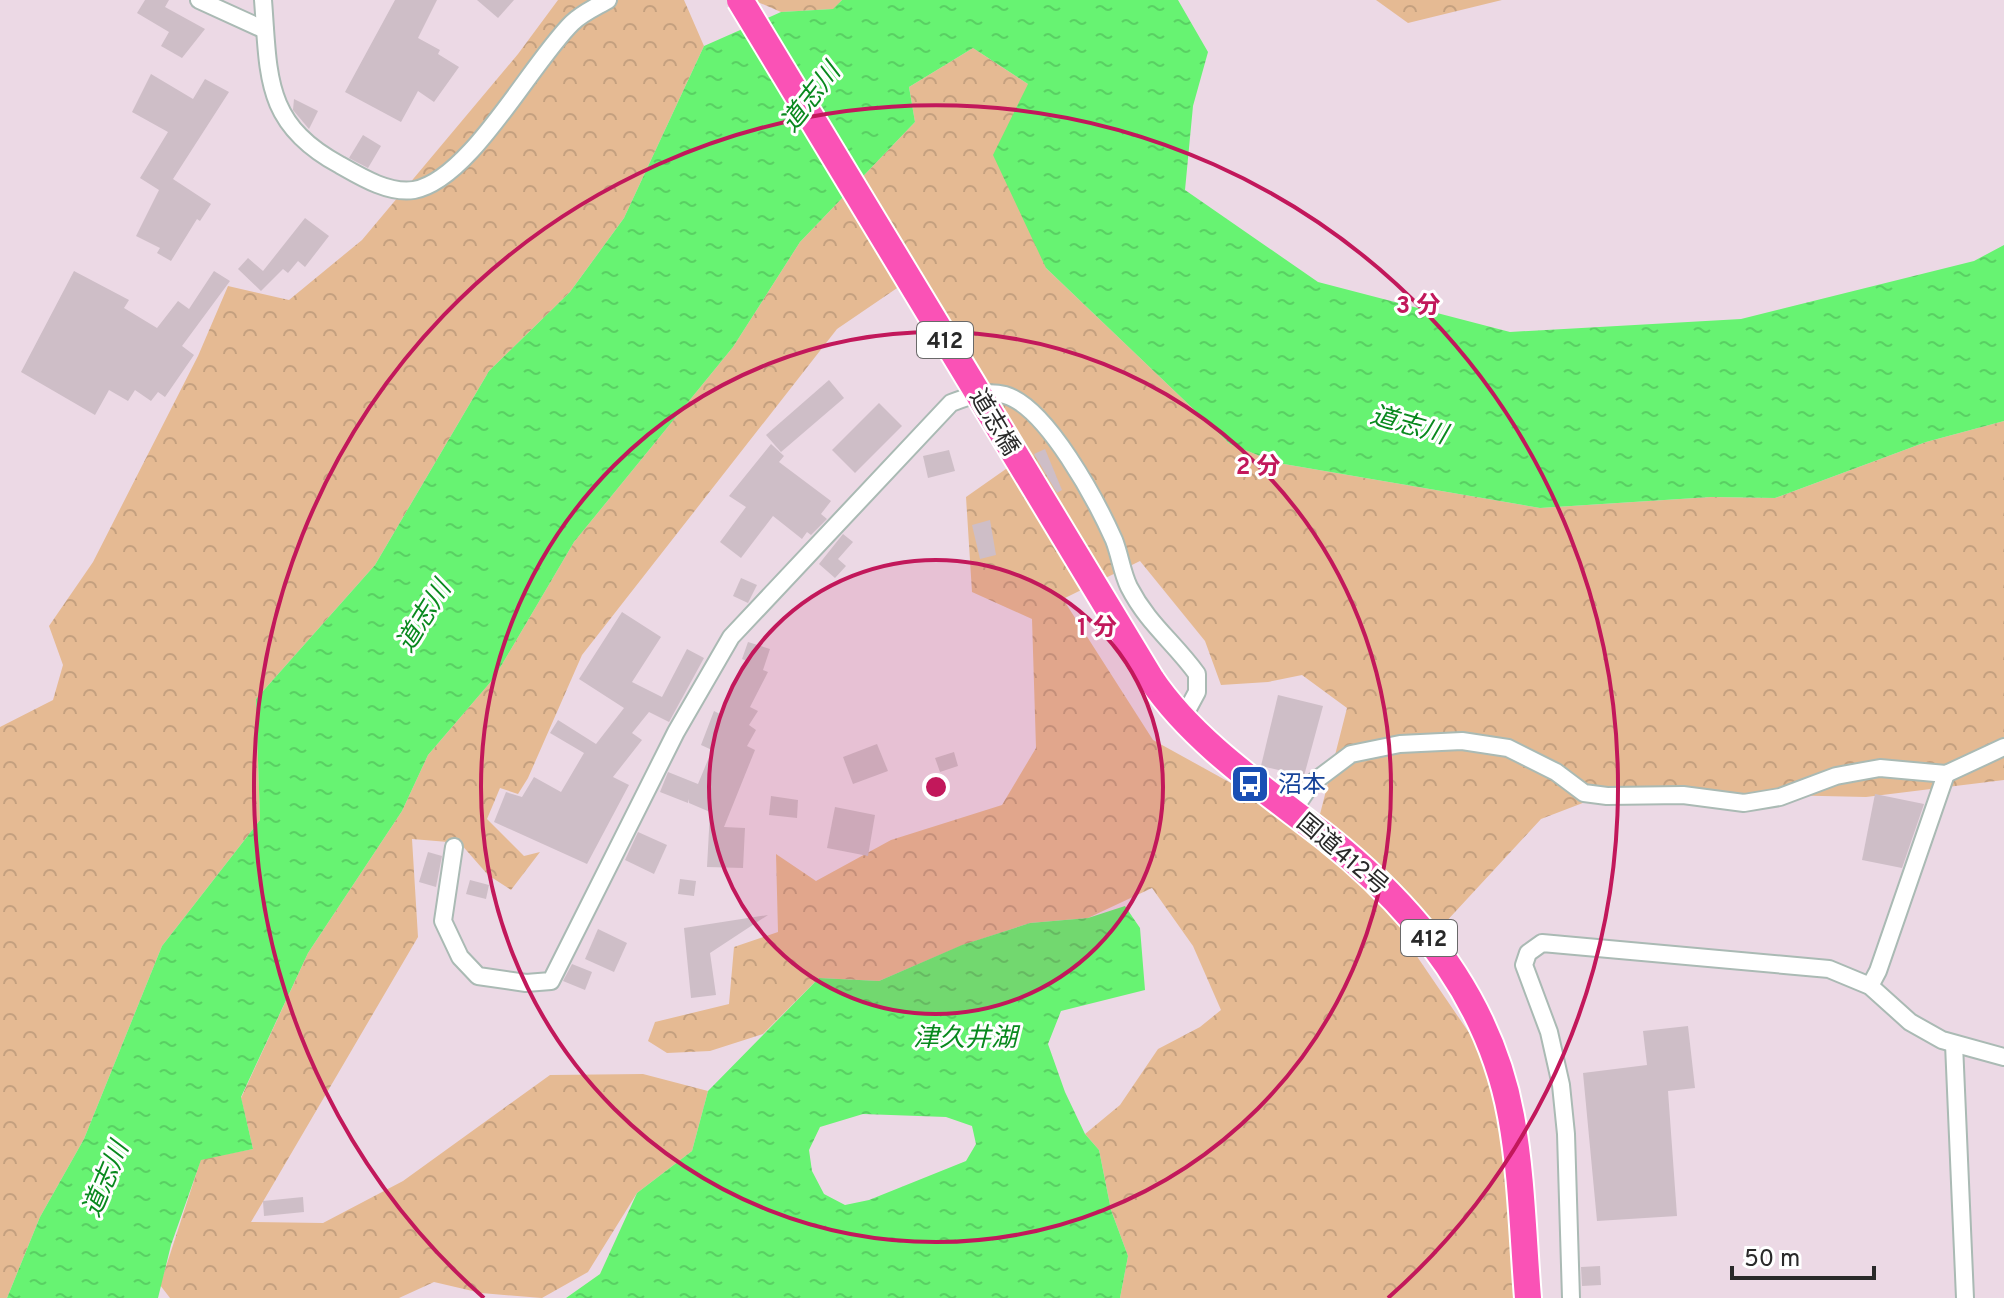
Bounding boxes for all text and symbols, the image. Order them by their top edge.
water label: 道志川 [775,55,851,139]
text: 3 分 [1396,292,1440,322]
road number: 412 [917,322,973,358]
street label: 道志橋 [962,384,1025,462]
water label: 道志川 [1366,400,1453,454]
text: 2 分 [1236,453,1280,483]
water label: 道志川 [390,573,461,659]
text: 1 分 [1077,614,1117,644]
bus stop icon: 沼本 [1229,763,1271,805]
place label: 沼本 [1278,771,1326,801]
centre of rings [922,773,950,801]
street label: 国道412号 [1290,809,1394,903]
road number: 412 [1401,920,1457,956]
water label: 津久井湖 [913,1023,1021,1056]
water label: 道志川 [77,1135,139,1222]
scale bar [1732,1230,1874,1280]
text: 50 m [1744,1245,1800,1275]

